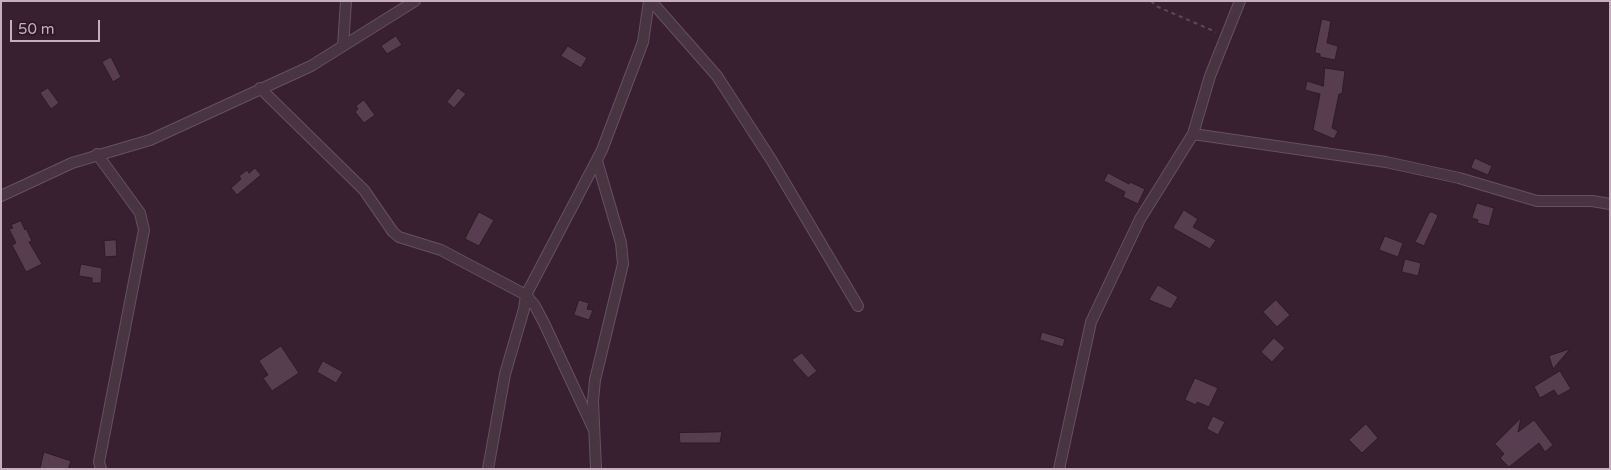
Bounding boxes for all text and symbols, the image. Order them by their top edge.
scale bar [12,10,102,42]
text: 50 m [18,20,55,38]

